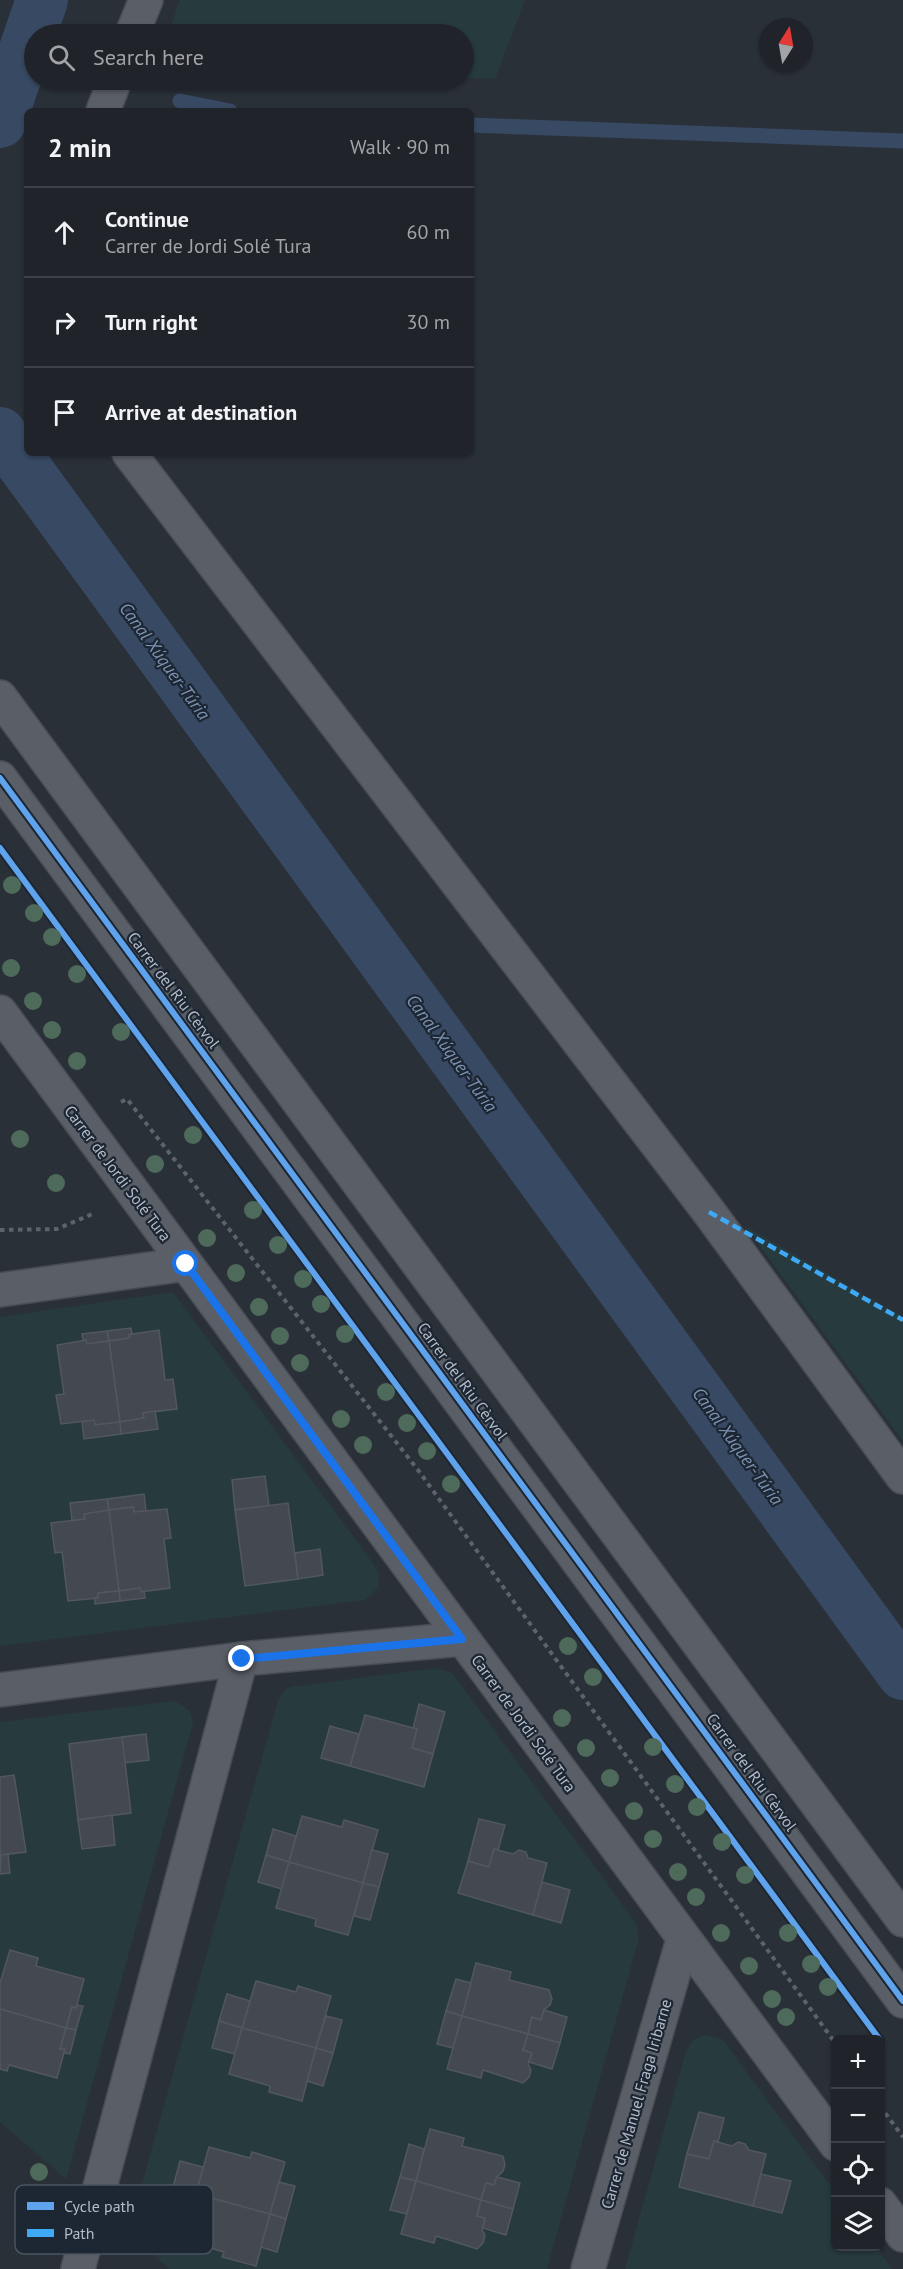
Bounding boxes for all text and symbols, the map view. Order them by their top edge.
north arrow [759,18,813,72]
search box [24,24,474,90]
icon: search [45,41,78,74]
text: Search here [93,43,204,71]
text: 2 min [48,131,111,164]
text: Walk · 90 m [350,134,450,160]
text: Continue [105,205,189,233]
icon: ahead [48,216,81,249]
text: 60 m [407,219,450,245]
text: Carrer de Jordi Solé Tura [105,233,312,259]
icon: right [48,306,81,339]
text: Turn right [105,308,197,336]
text: 30 m [407,309,450,335]
icon: arrive [48,396,81,429]
text: Arrive at destination [105,398,297,426]
water label: Canal Xúquer-Túria [115,598,216,725]
street label: Carrer del Riu Cèrvol [124,928,225,1053]
water label: Canal Xúquer-Túria [402,990,503,1117]
street label: Carrer de Jordi Solé Tura [60,1101,176,1245]
route start [172,1250,198,1276]
street label: Carrer del Riu Cèrvol [414,1318,513,1444]
water label: Canal Xúquer-Túria [688,1383,789,1510]
route end [228,1645,254,1671]
street label: Carrer de Jordi Solé Tura [467,1650,581,1796]
street label: Carrer del Riu Cèrvol [703,1709,802,1835]
street label: Carrer de Manuel Fraga Iribarne [596,1997,676,2211]
map controls [831,2035,885,2251]
button: + [831,2035,885,2089]
button: − [831,2089,885,2143]
button: locate [831,2143,885,2197]
legend [15,2185,213,2254]
text: Cycle path [64,2196,135,2216]
button: layers [831,2197,885,2251]
text: Path [64,2223,95,2243]

